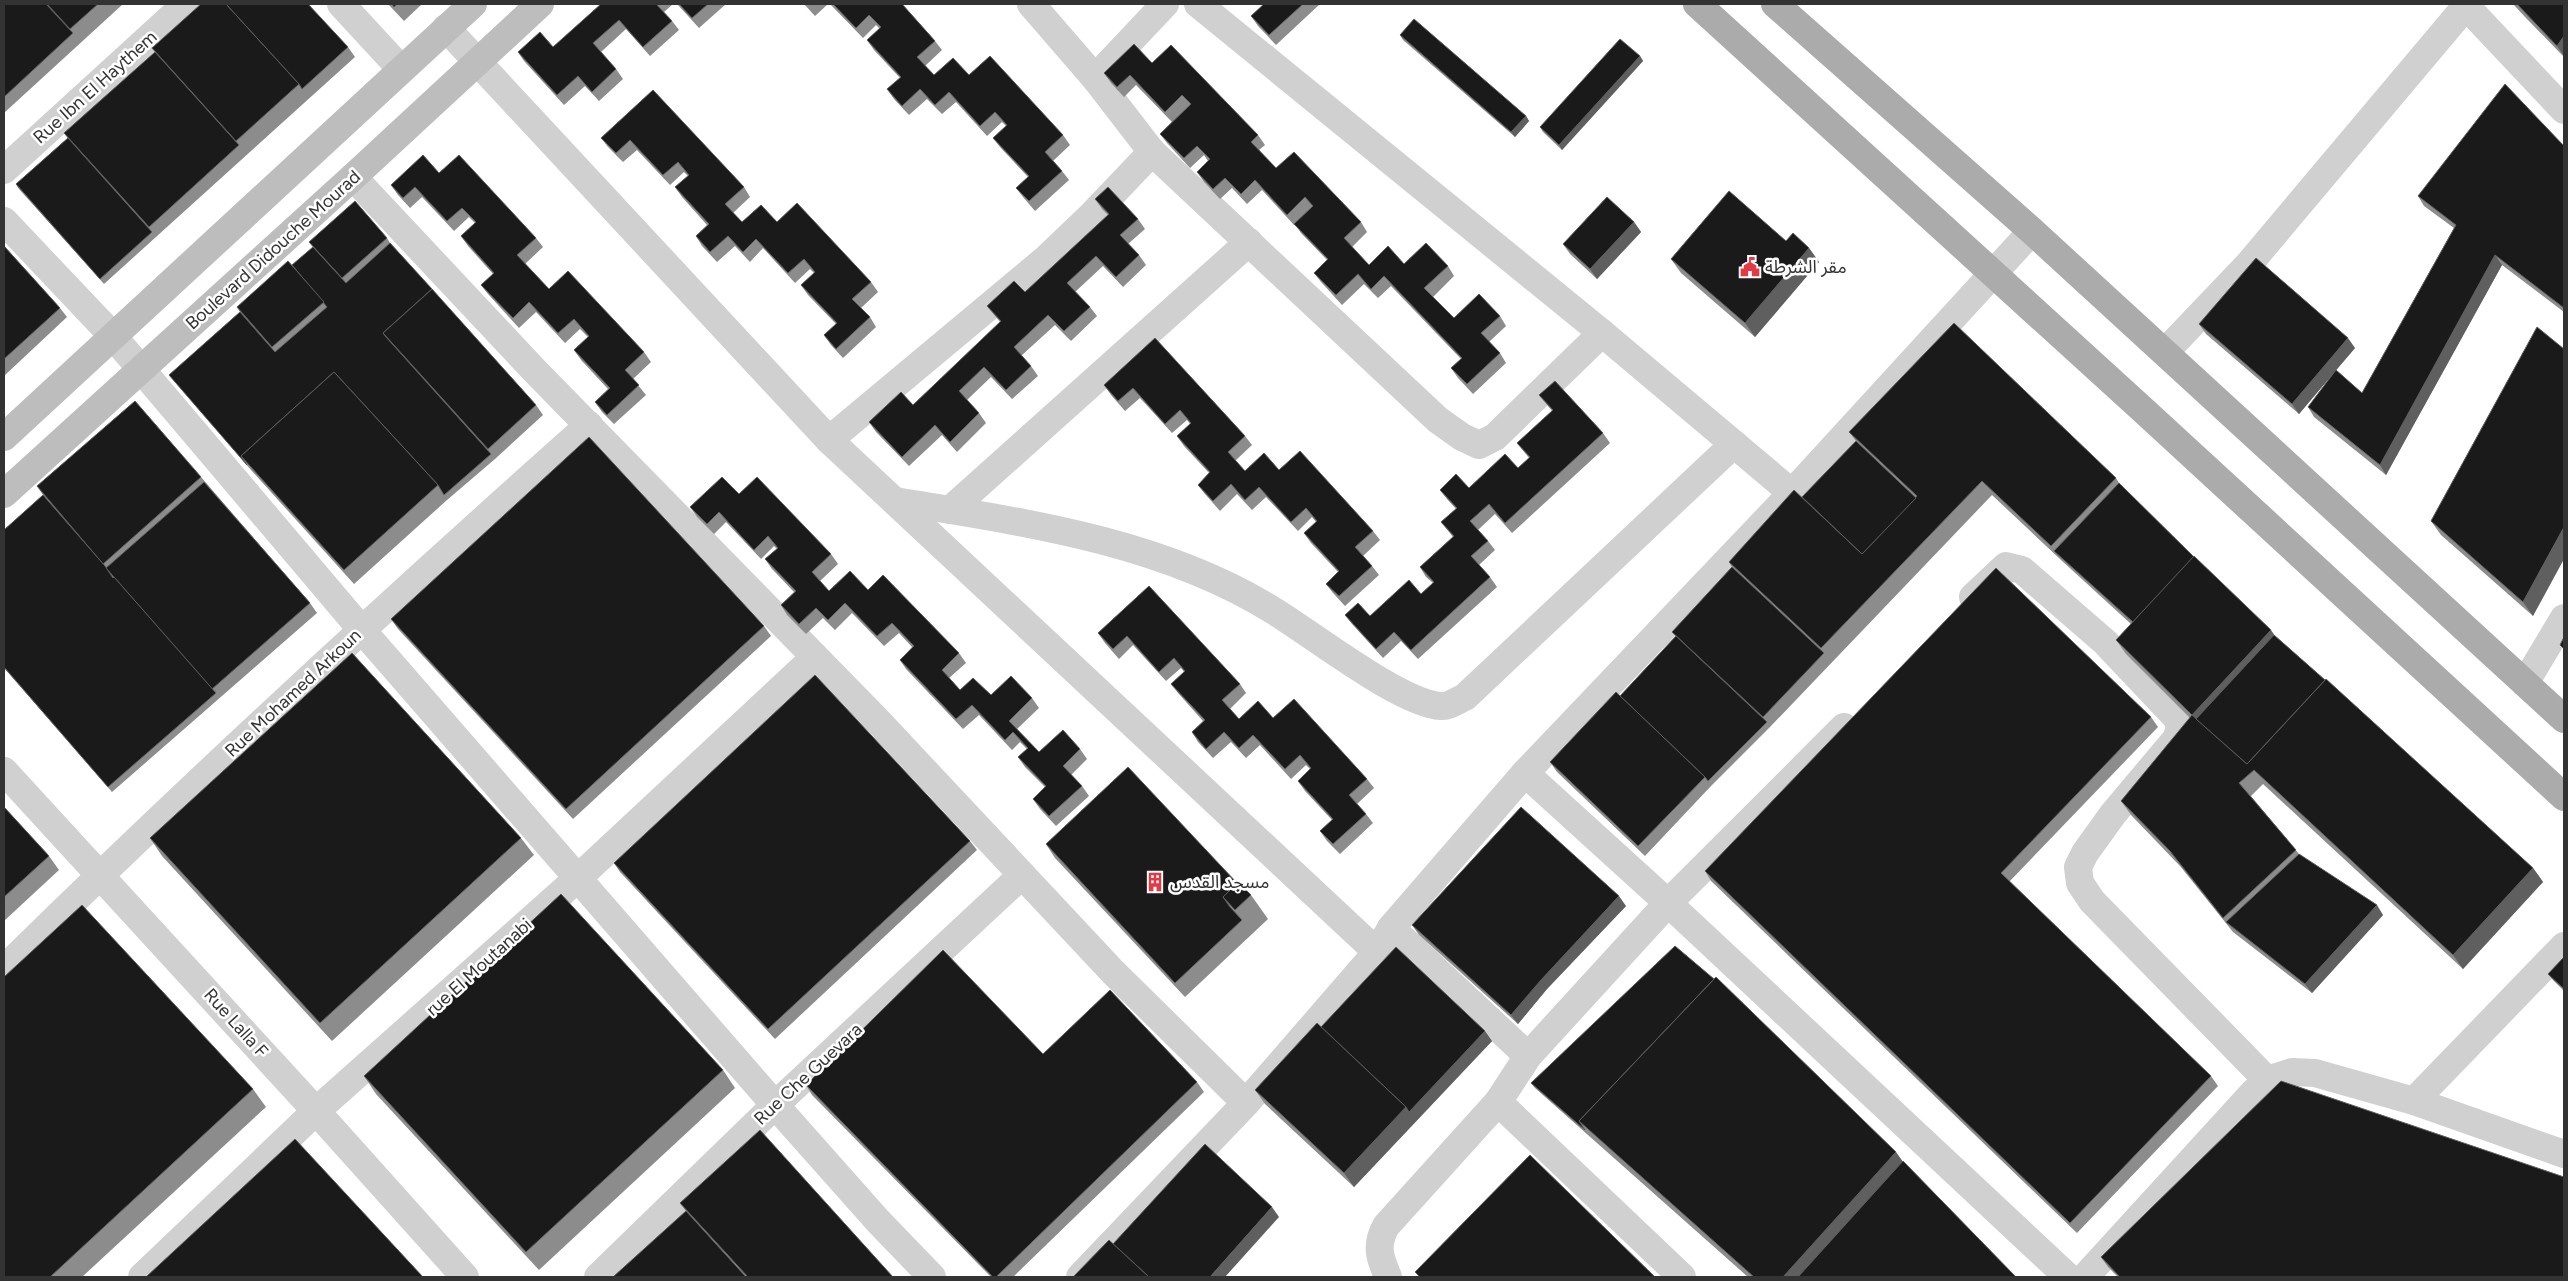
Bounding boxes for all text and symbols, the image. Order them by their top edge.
street label: Rue Ibn El Haythem [29,26,161,148]
street label: Boulevard Didouche Mourad [181,166,365,334]
public building icon: مقر الشرطة [1739,256,1761,278]
place label: مقر الشرطة [1765,256,1847,278]
street label: Rue Mohamed Arkoun [220,624,366,762]
building icon: مسجد القدس [1144,871,1166,893]
place label: مسجد القدس [1170,871,1269,893]
street label: rue El Moutanabi [421,914,537,1020]
street label: Rue Lalla F [199,984,273,1062]
street label: Rue Che Guevara [749,1018,867,1130]

